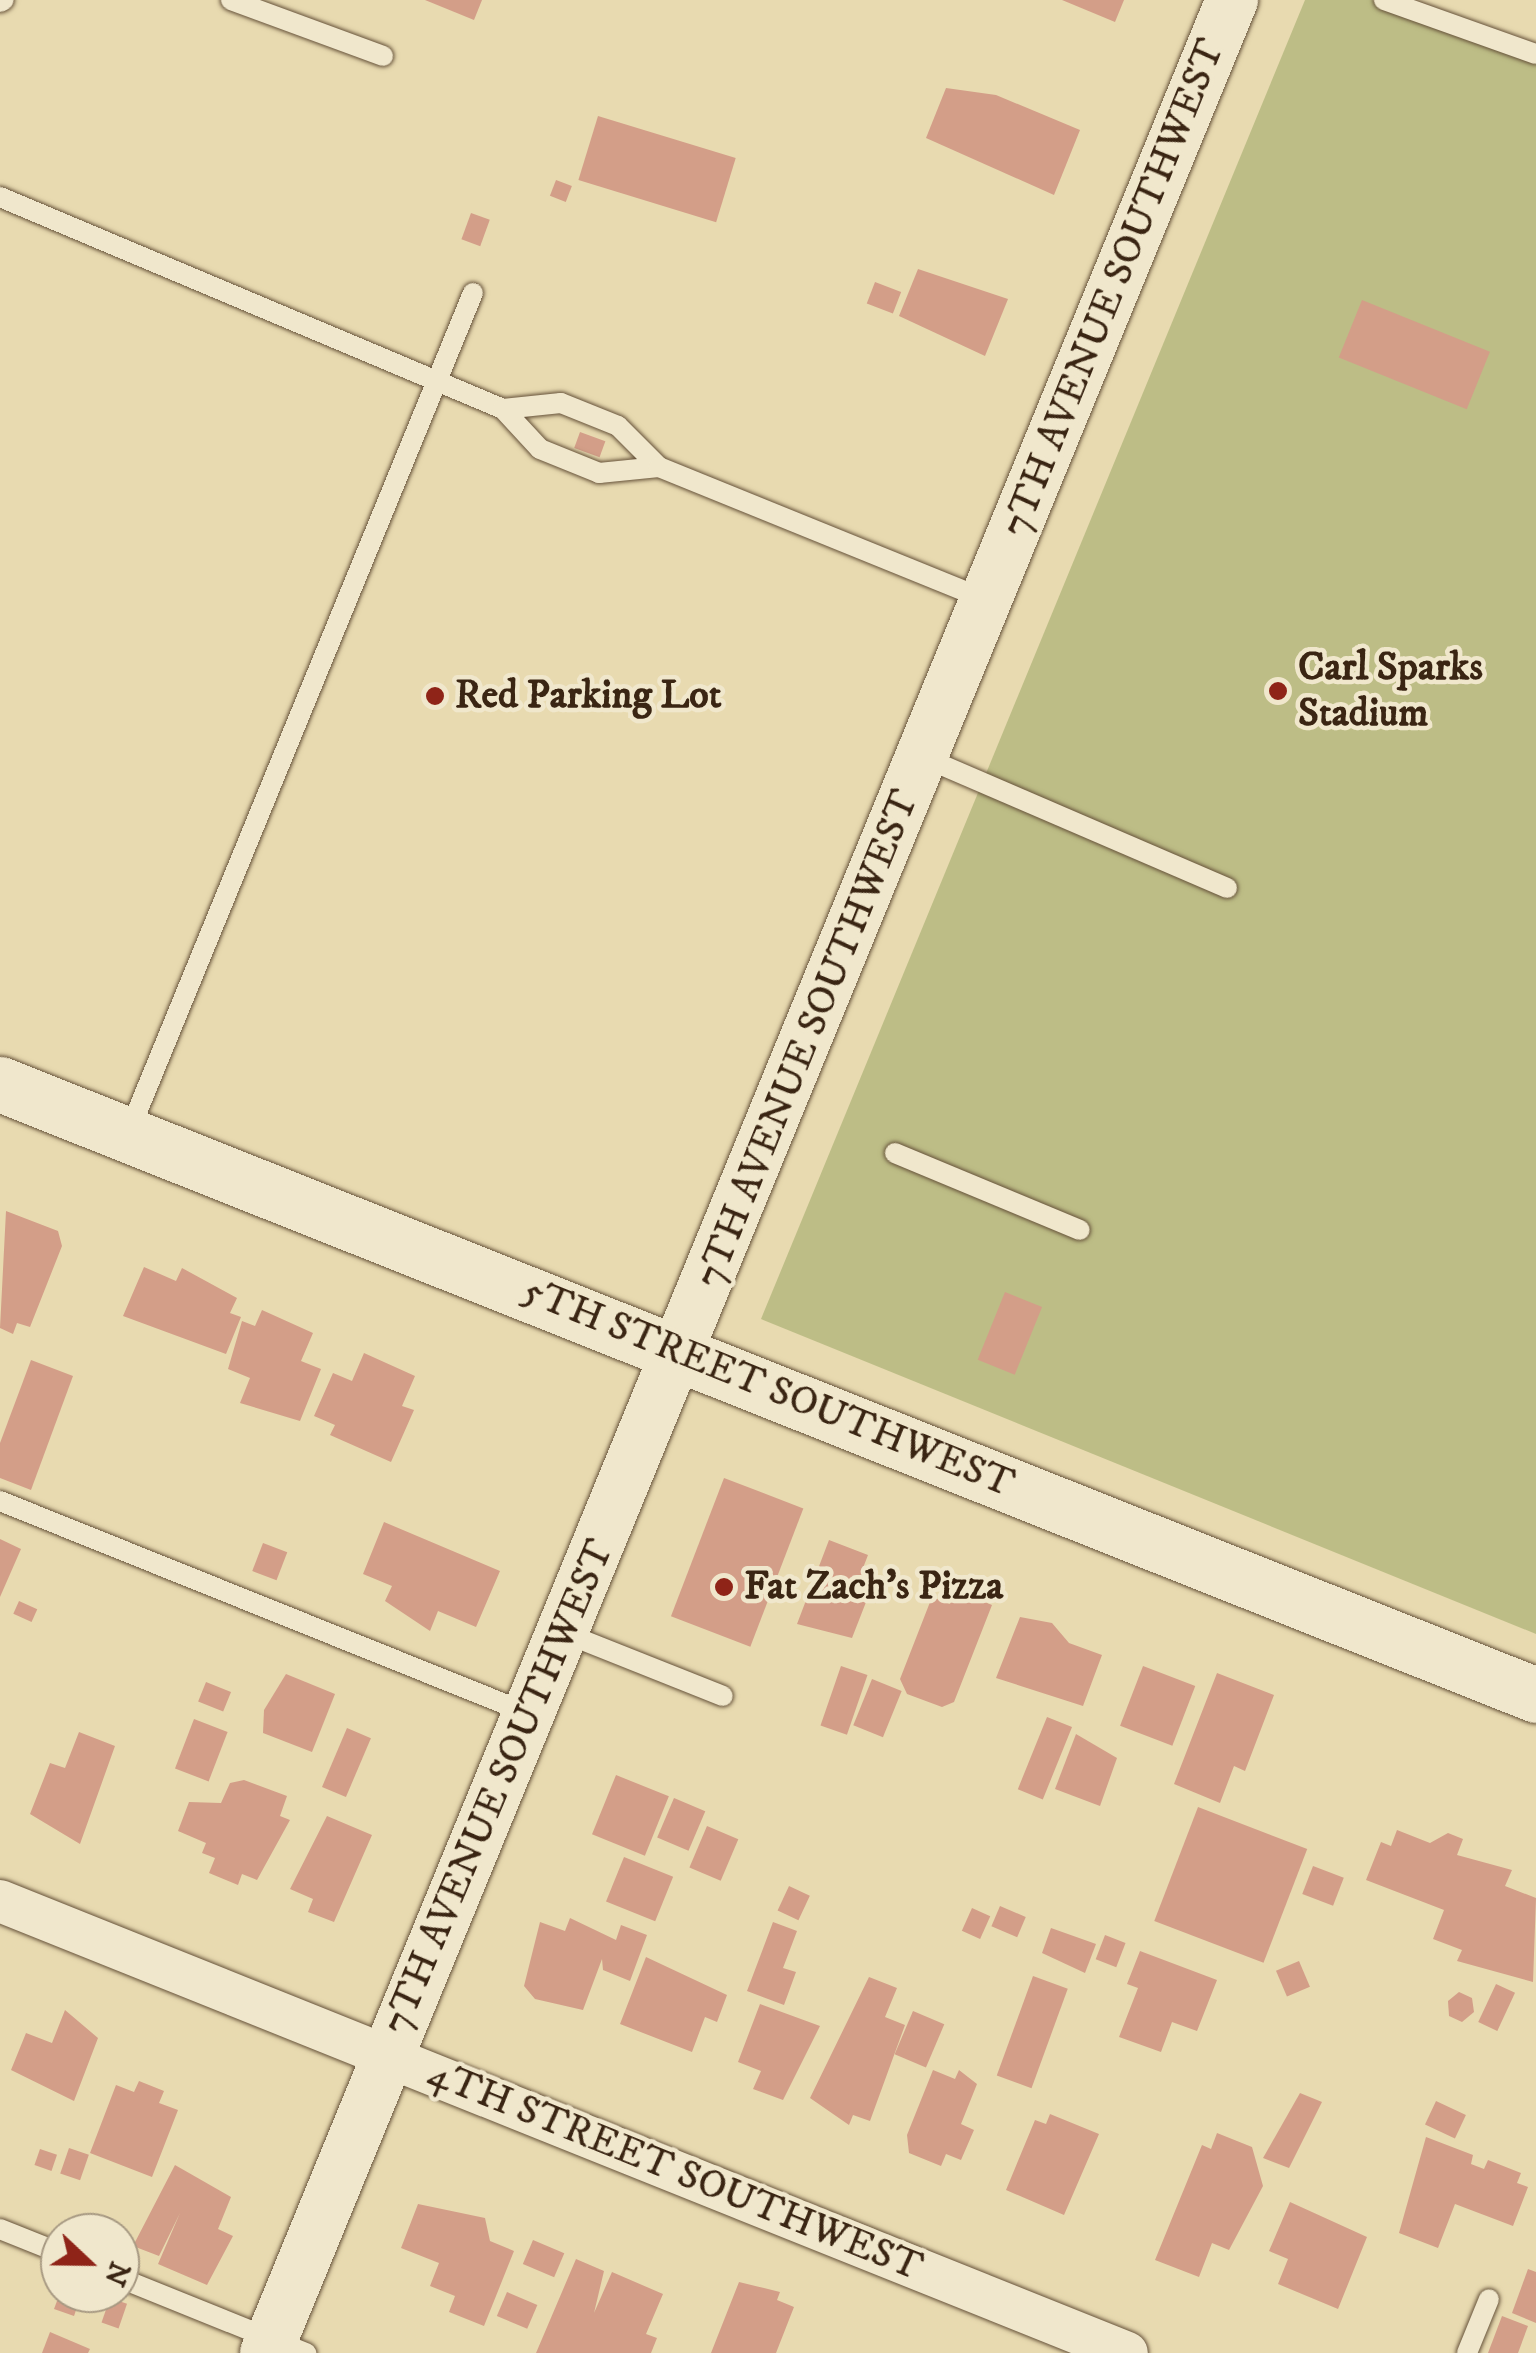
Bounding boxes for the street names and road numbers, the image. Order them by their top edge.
street label: 7TH AVENUE SOUTHWEST [992,32,1236,544]
street label: 7TH AVENUE SOUTHWEST [686,783,930,1295]
street label: 5TH STREET SOUTHWEST [515,1267,1021,1509]
street label: 7TH AVENUE SOUTHWEST [373,1533,625,2041]
street label: 4TH STREET SOUTHWEST [421,2050,929,2292]

